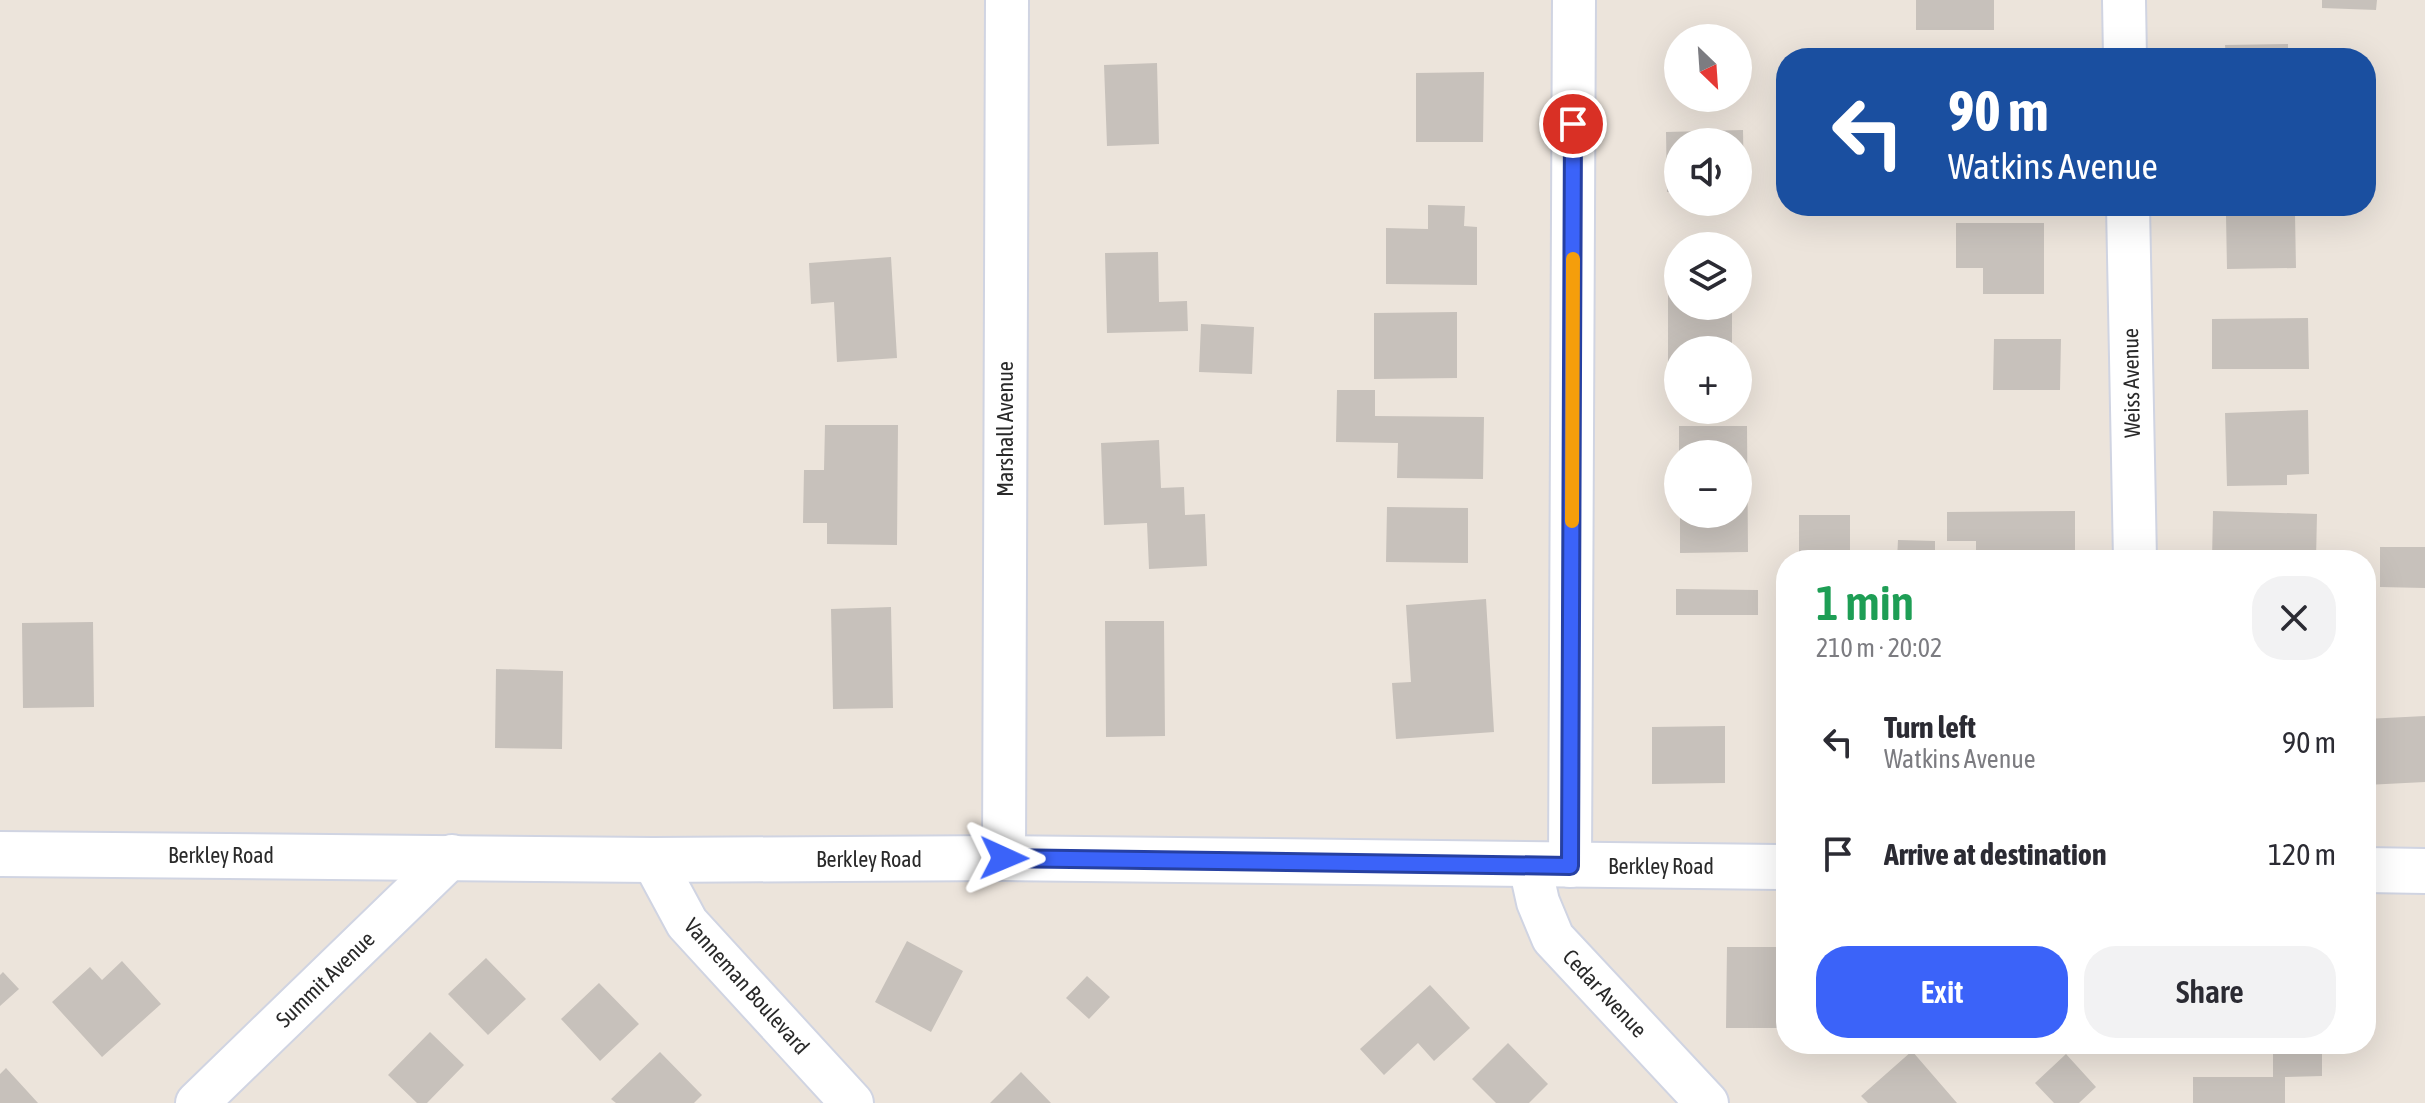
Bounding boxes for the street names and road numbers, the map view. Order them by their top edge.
street label: Weiss Avenue [2117,328,2145,438]
street label: Marshall Avenue [992,361,1018,497]
street label: Berkley Road [168,842,274,868]
street label: Berkley Road [816,846,922,872]
street label: Berkley Road [1608,853,1714,879]
street label: Vanneman Boulevard [679,913,815,1059]
street label: Summit Avenue [270,926,380,1032]
street label: Cedar Avenue [1558,944,1652,1042]

